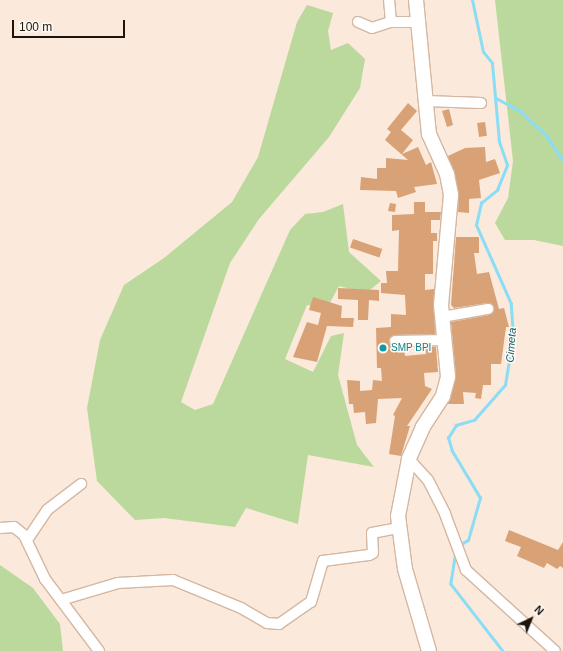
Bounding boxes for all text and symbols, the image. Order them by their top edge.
scale bar [14,12,127,38]
text: 100 m [19,20,52,34]
water label: Cimeta [503,327,519,363]
place label: SMP BPI [391,342,432,354]
marker: SMP BPI [378,343,388,353]
north arrow [511,599,551,639]
text: N [532,603,546,617]

